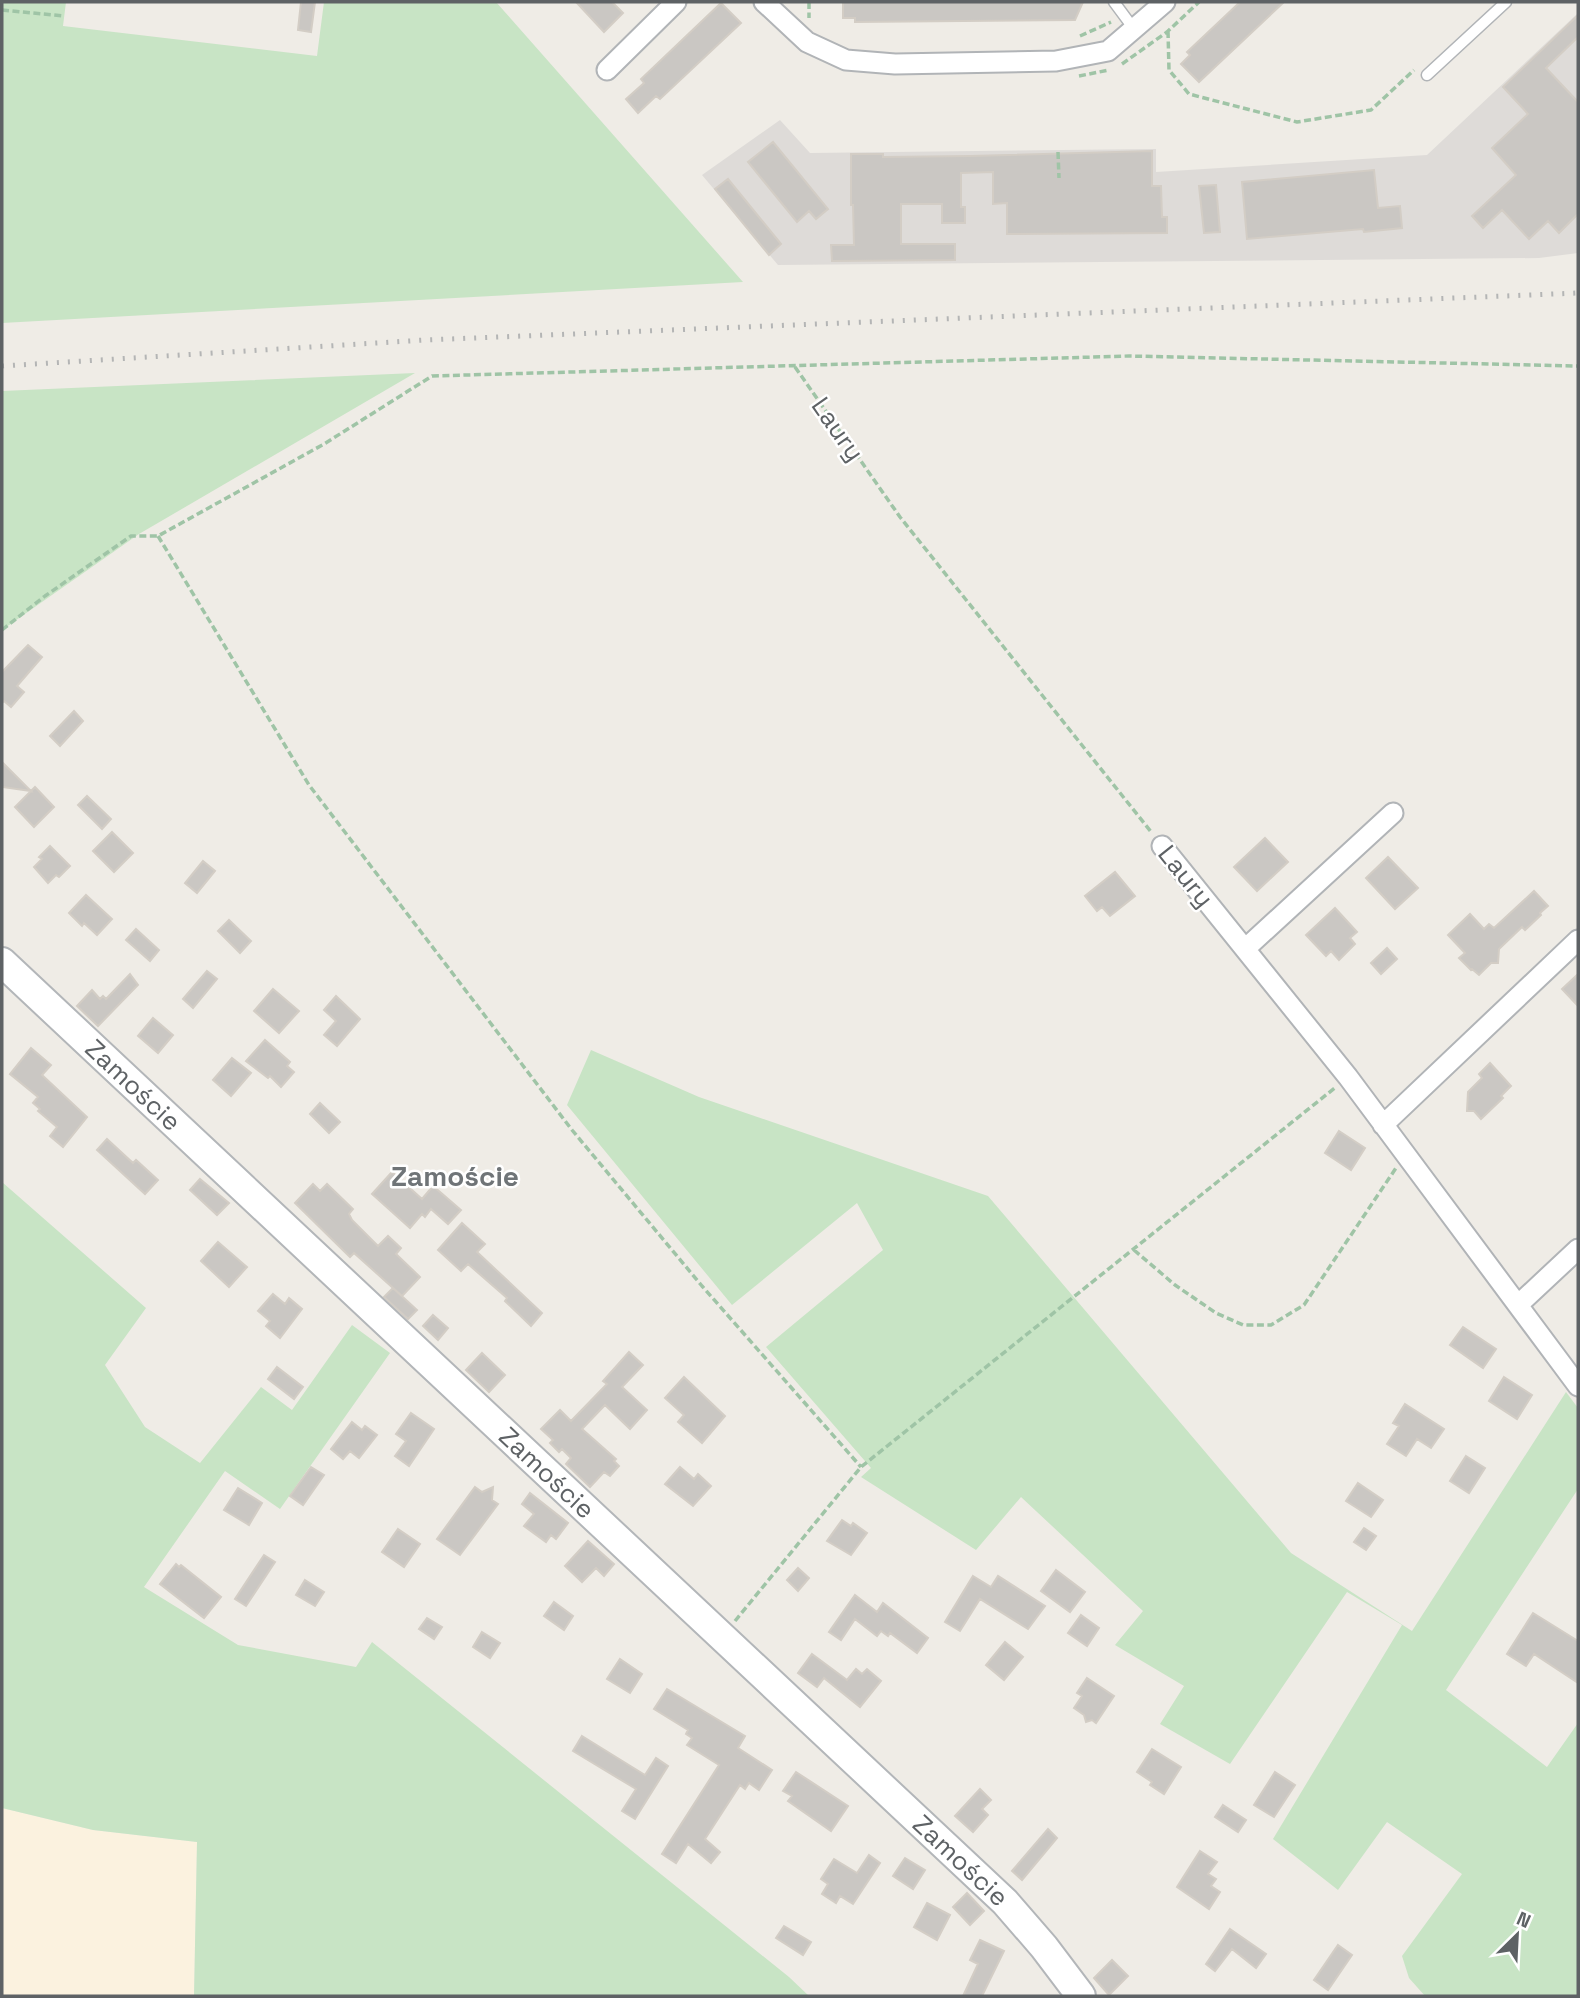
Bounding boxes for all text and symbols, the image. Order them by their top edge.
street label: Laury [804,390,872,468]
street label: Laury [1151,838,1221,914]
street label: Zamoście [78,1032,189,1138]
district label: Zamoście [391,1158,519,1194]
street label: Zamoście [492,1420,602,1526]
street label: Zamoście [906,1807,1016,1914]
north arrow [1482,1900,1552,1970]
text: N [1513,1906,1535,1934]

